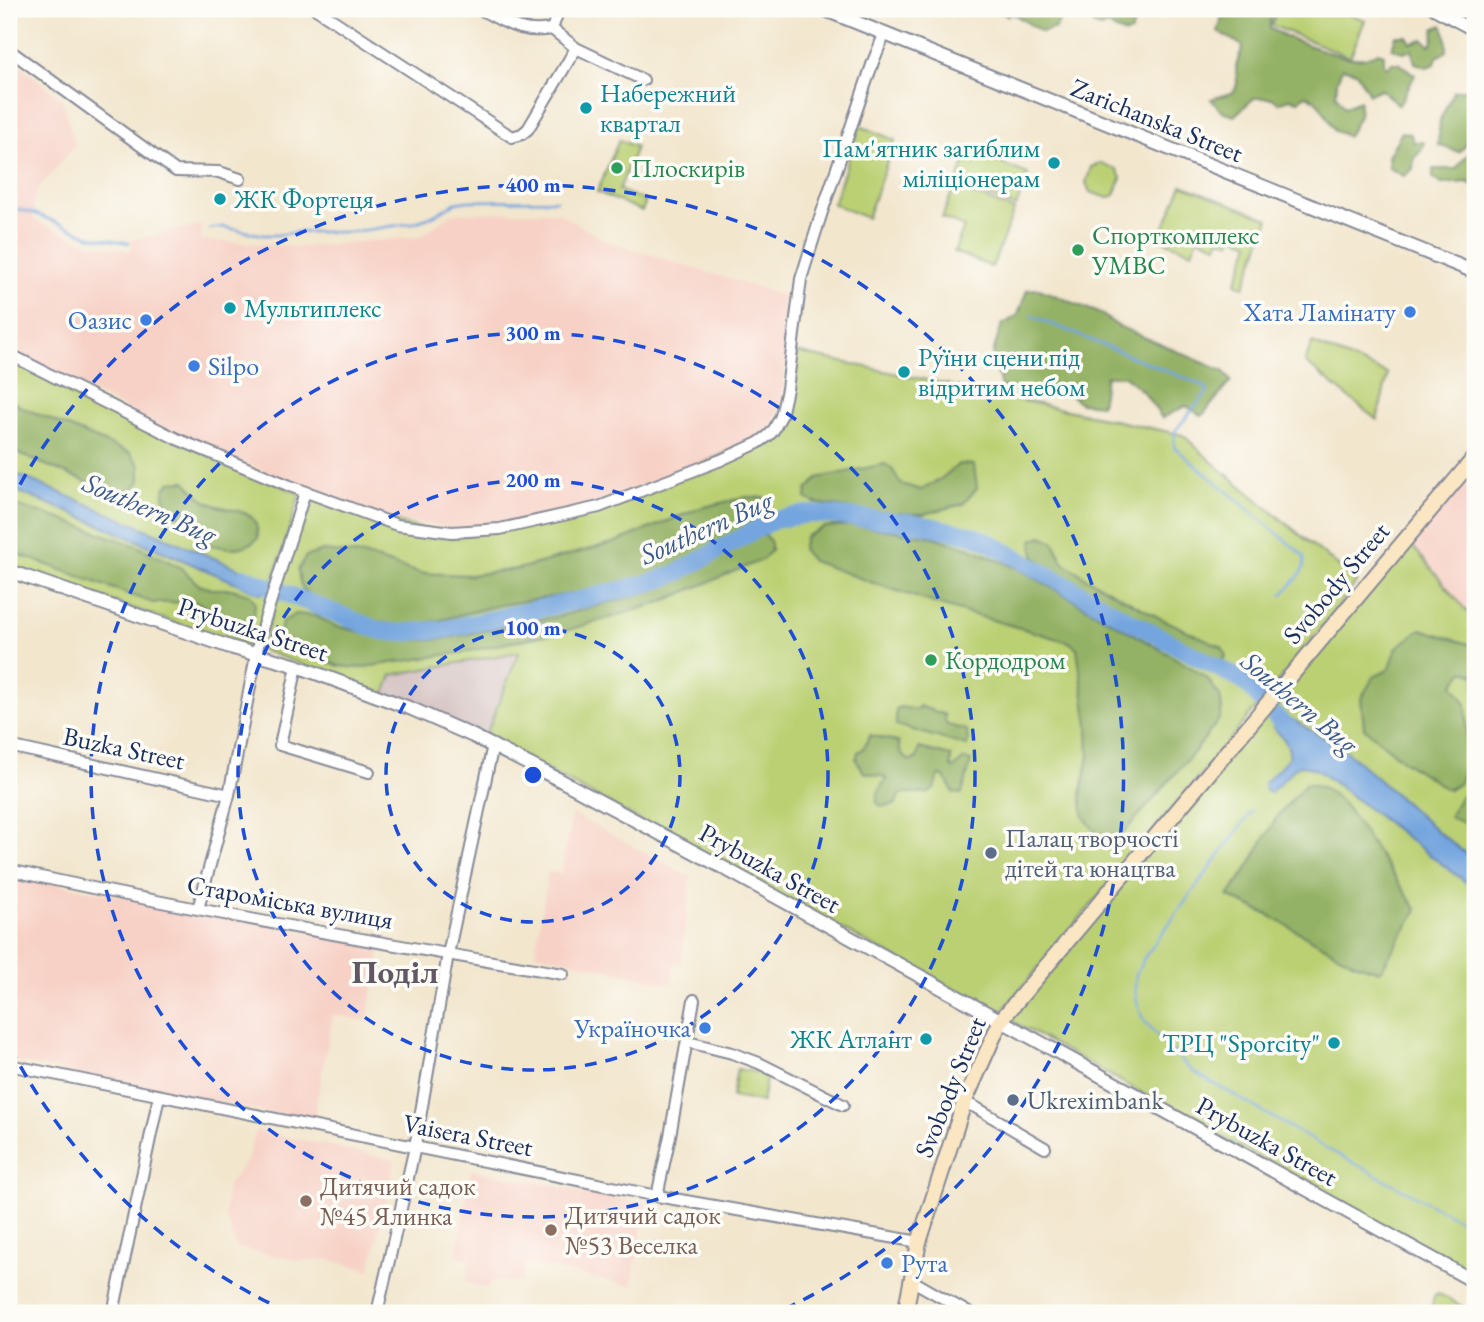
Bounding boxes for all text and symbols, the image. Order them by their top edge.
street label: Zarichanska Street [1066,70,1248,170]
place label: Набережний квартал [600,76,736,140]
marker: Набережний квартал [578,100,594,116]
place label: Пам'ятник загиблим міліціонерам [822,131,1040,195]
place label: Плоскирів [631,151,745,185]
marker: Пам'ятник загиблим міліціонерам [1046,155,1062,171]
marker: Плоскирів [609,160,625,176]
text: 400 m [505,171,561,198]
place label: ЖК Фортеця [233,182,374,216]
marker: ЖК Фортеця [212,191,228,207]
place label: Спорткомплекс УМВС [1091,218,1260,282]
marker: Спорткомплекс УМВС [1070,242,1086,258]
place label: Мультиплекс [244,291,382,325]
place label: Хата Ламінату [1243,295,1397,329]
marker: Мультиплекс [222,300,238,316]
place label: Оазис [68,303,132,337]
marker: Хата Ламінату [1402,304,1418,320]
marker: Оазис [138,312,154,328]
text: 300 m [505,319,561,346]
place label: Руїни сцени під відритим небом [918,340,1085,404]
place label: Silpo [208,349,259,383]
marker: Silpo [186,358,202,374]
marker: Руїни сцени під відритим небом [896,364,912,380]
water label: Southern Bug [77,463,223,553]
text: 200 m [505,466,561,493]
water label: Southern Bug [633,481,779,573]
street label: Svobody Street [1275,515,1397,651]
street label: Prybuzka Street [173,589,333,669]
text: 100 m [505,614,561,641]
water label: Southern Bug [1233,642,1367,762]
place label: Кордодром [945,643,1066,677]
marker: Кордодром [923,652,939,668]
street label: Buzka Street [60,719,188,777]
centre of rings [521,763,545,787]
street label: Prybuzka Street [693,815,847,921]
place label: Палац творчості дітей та юнацтва [1005,821,1179,885]
marker: Палац творчості дітей та юнацтва [983,845,999,861]
street label: Староміська вулиця [184,867,396,937]
district label: Поділ [351,950,439,993]
place label: Україночка [573,1011,692,1045]
street label: Svobody Street [906,1012,994,1162]
marker: Україночка [697,1020,713,1036]
place label: ЖК Атлант [789,1022,912,1056]
place label: ТРЦ "Sporcity" [1162,1026,1320,1060]
marker: ЖК Атлант [918,1031,934,1047]
marker: ТРЦ "Sporcity" [1326,1035,1342,1051]
place label: Ukreximbank [1027,1083,1165,1117]
street label: Prybuzka Street [1190,1088,1344,1194]
marker: Ukreximbank [1005,1092,1021,1108]
street label: Vaisera Street [400,1106,536,1164]
place label: Дитячий садок №45 Ялинка [320,1169,476,1233]
marker: Дитячий садок №45 Ялинка [298,1193,314,1209]
place label: Дитячий садок №53 Веселка [565,1198,721,1262]
marker: Дитячий садок №53 Веселка [543,1222,559,1238]
place label: Рута [901,1246,948,1280]
marker: Рута [879,1255,895,1271]

